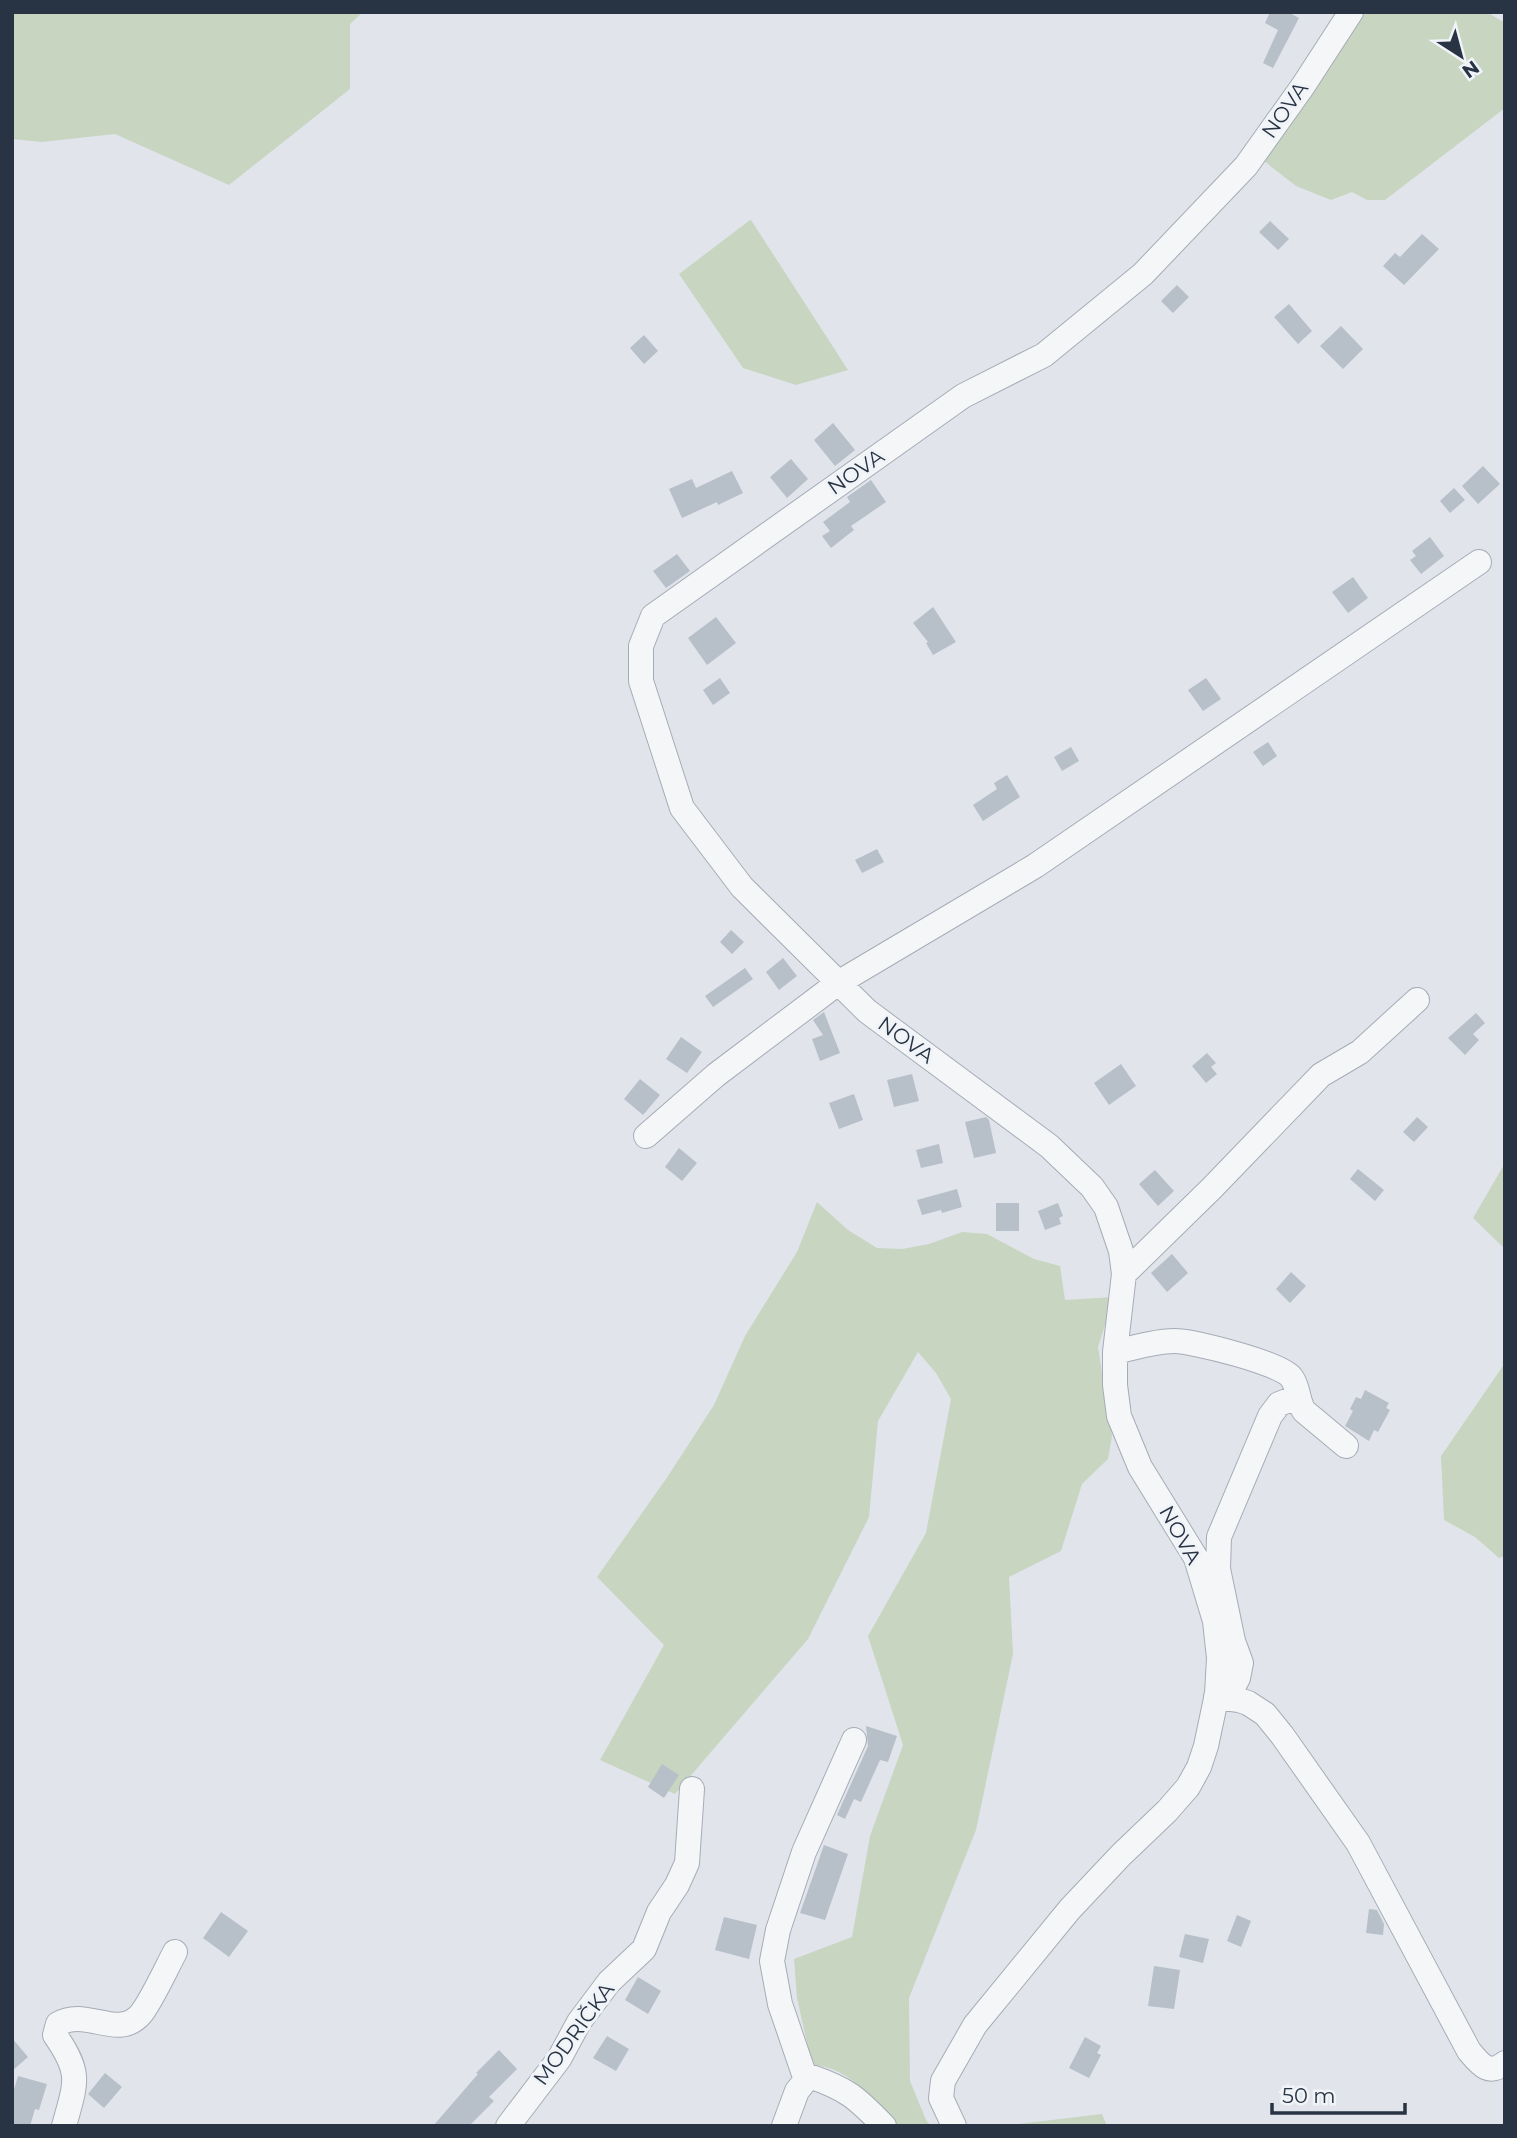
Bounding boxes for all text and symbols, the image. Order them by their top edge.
north arrow [1426,21,1496,91]
text: N [1458,56,1484,83]
street label: NOVA [1256,76,1313,143]
street label: NOVA [823,443,890,500]
street label: NOVA [873,1011,940,1069]
street label: NOVA [1154,1501,1207,1569]
street label: MODRIČKA [528,1977,620,2090]
scale bar [1272,2072,1405,2116]
text: 50 m [1282,2083,1336,2108]

